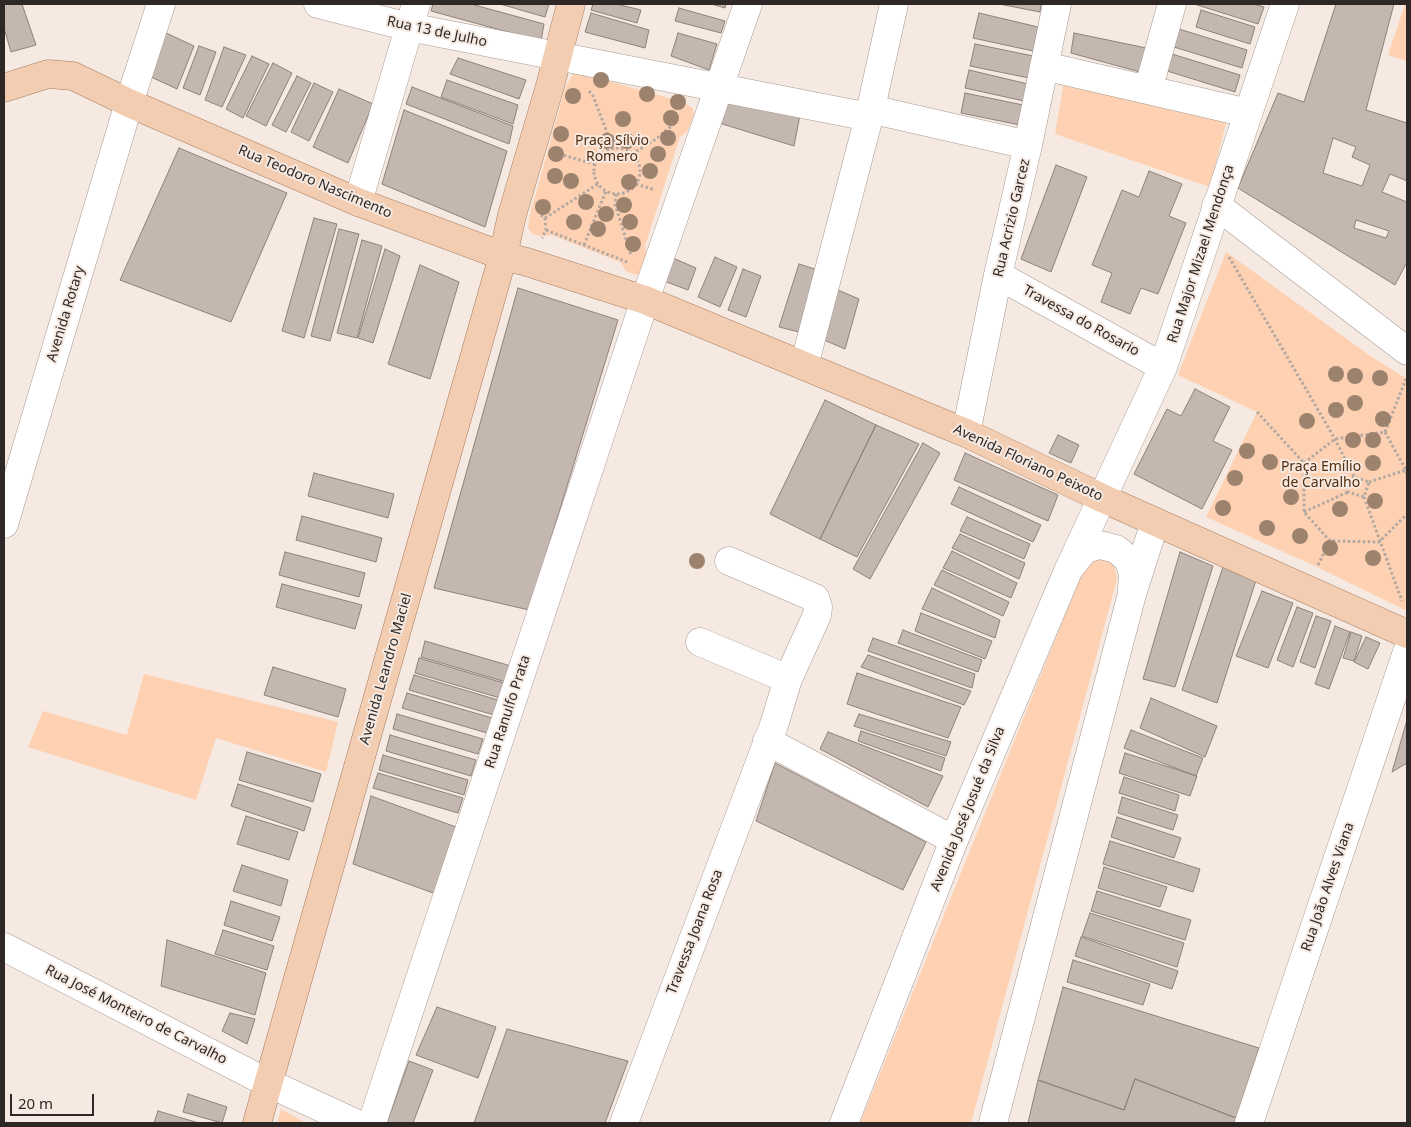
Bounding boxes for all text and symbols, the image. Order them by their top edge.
street label: Rua 13 de Julho [385,13,489,51]
park label: Praça Sílvio Romero [575,133,649,166]
street label: Rua Teodoro Nascimento [236,142,394,222]
street label: Rua Acrizio Garcez [990,157,1034,279]
street label: Rua Major Mizael Mendonça [1164,163,1238,345]
street label: Avenida Rotary [43,264,89,364]
street label: Travessa do Rosario [1020,282,1142,360]
street label: Avenida Floriano Peixoto [951,421,1105,505]
park label: Praça Emílio de Carvalho [1281,459,1361,492]
street label: Avenida Leandro Maciel [356,591,416,747]
street label: Rua Ranulfo Prata [482,653,534,771]
street label: Avenida José Josué da Silva [927,724,1009,894]
street label: Rua João Alves Viana [1298,820,1358,954]
street label: Travessa Joana Rosa [663,867,727,997]
street label: Rua José Monteiro de Carvalho [42,962,230,1068]
scale bar [12,1084,96,1116]
text: 20 m [18,1093,53,1113]

